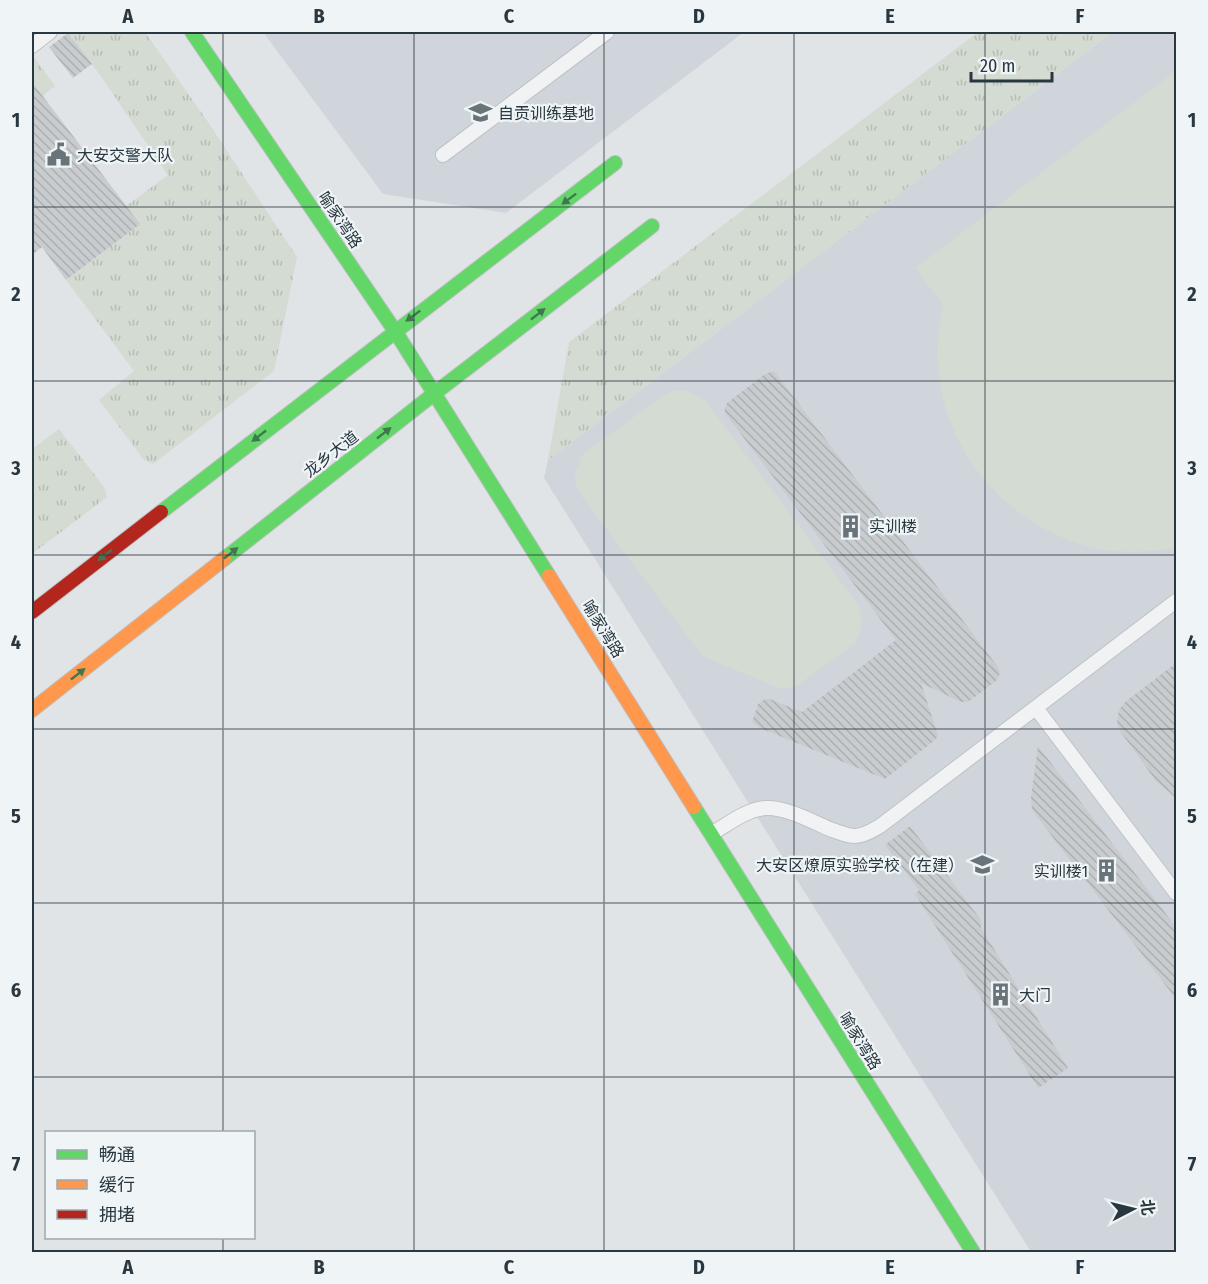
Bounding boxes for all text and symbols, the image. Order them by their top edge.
text: A [122,4,135,28]
text: B [313,4,325,28]
text: C [504,4,515,28]
text: D [693,4,705,28]
text: E [885,4,895,28]
text: F [1076,4,1085,28]
scale bar [971,45,1052,83]
text: 20 m [980,55,1015,77]
school or university icon: 自贡训练基地 [467,100,493,126]
place label: 自贡训练基地 [498,104,594,123]
text: 1 [12,108,20,132]
text: 1 [1188,108,1196,132]
public building icon: 大安交警大队 [46,142,72,168]
place label: 大安交警大队 [77,146,173,165]
street label: 喻家湾路 [314,188,366,252]
one-way arrow [561,192,576,204]
text: 2 [10,282,21,306]
text: 2 [1186,282,1197,306]
one-way arrow [531,308,546,320]
one-way arrow [406,310,421,322]
street label: 龙乡大道 [300,427,362,481]
one-way arrow [376,427,392,439]
one-way arrow [251,429,267,442]
text: 3 [10,456,21,480]
text: 3 [1186,456,1197,480]
building icon: 实训楼 [838,513,864,539]
place label: 实训楼 [869,517,917,536]
one-way arrow [223,547,239,560]
one-way arrow [97,549,113,561]
street label: 喻家湾路 [578,597,628,661]
text: 4 [11,630,21,654]
text: 4 [1187,630,1197,654]
one-way arrow [70,668,85,680]
text: 5 [11,804,21,828]
text: 5 [1187,804,1197,828]
school or university icon: 大安区燎原实验学校（在建） [969,852,995,878]
place label: 大安区燎原实验学校（在建） [756,856,964,875]
building icon: 实训楼1 [1093,858,1119,884]
place label: 实训楼1 [1034,862,1088,881]
text: 6 [11,978,21,1002]
text: 6 [1187,978,1197,1002]
building icon: 大门 [988,982,1014,1008]
place label: 大门 [1019,986,1051,1005]
street label: 喻家湾路 [835,1009,885,1073]
legend [45,1131,255,1239]
text: 畅通 [99,1144,135,1166]
text: 7 [12,1152,21,1176]
text: 7 [1188,1152,1197,1176]
text: 缓行 [99,1174,135,1196]
north arrow [1103,1179,1163,1239]
text: 北 [1137,1198,1158,1216]
text: 拥堵 [99,1204,135,1226]
text: A [122,1255,135,1279]
text: B [313,1255,325,1279]
text: C [504,1255,515,1279]
text: D [693,1255,705,1279]
text: E [885,1255,895,1279]
text: F [1076,1255,1085,1279]

